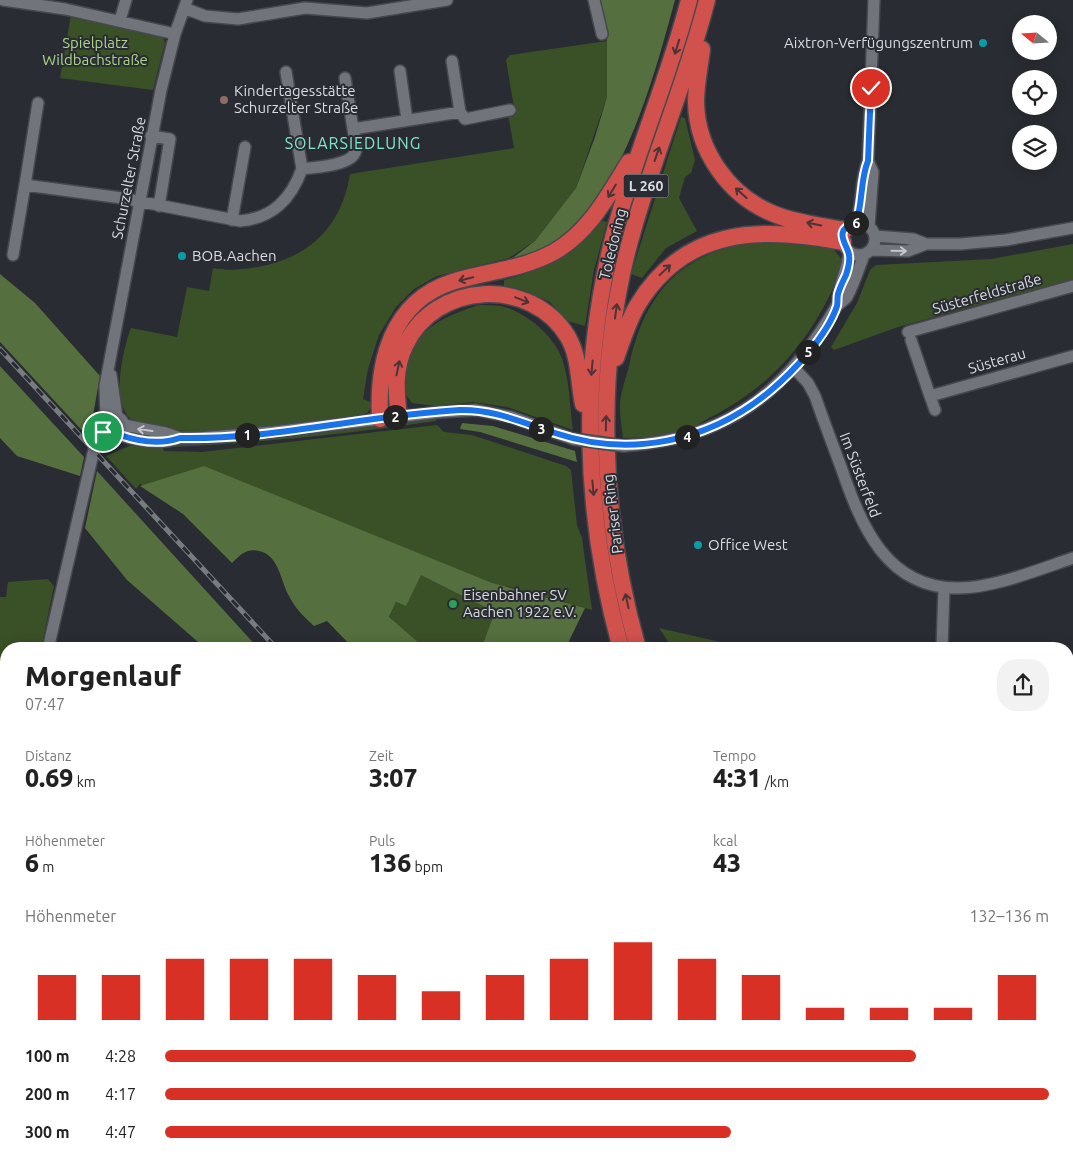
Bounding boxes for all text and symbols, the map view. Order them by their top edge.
north arrow [1012,15,1058,60]
map controls [1012,15,1057,170]
park label: Spielplatz Wildbachstraße [42,34,148,68]
place label: Aixtron-Verfügungszentrum [784,34,973,51]
marker: Aixtron-Verfügungszentrum [977,37,989,49]
one-way arrow [671,39,681,55]
pin [850,67,892,109]
button: locate [1012,70,1057,115]
icon: check [857,74,885,102]
place label: Kindertagesstätte Schurzelter Straße [234,82,358,116]
marker: Kindertagesstätte Schurzelter Straße [218,94,230,106]
street label: Schurzelter Straße [108,115,149,241]
button: layers [1012,125,1057,170]
district label: SOLARSIEDLUNG [285,134,421,152]
one-way arrow [653,147,662,162]
road number: L 260 [624,175,668,198]
one-way arrow [607,183,617,197]
one-way arrow [734,188,747,199]
street label: Toledoring [595,207,630,281]
pin: 6 [844,210,868,236]
text: 6 [853,215,860,231]
one-way arrow [806,219,822,228]
one-way arrow [891,246,907,256]
place label: BOB.Aachen [192,247,277,264]
marker: BOB.Aachen [176,250,188,262]
one-way arrow [659,265,672,276]
street label: Süsterfeldstraße [930,270,1043,317]
one-way arrow [459,275,475,284]
one-way arrow [514,296,529,305]
one-way arrow [611,303,621,319]
pin: 5 [796,340,820,364]
text: 5 [805,344,812,360]
street label: Süsterau [966,344,1028,377]
one-way arrow [588,360,597,376]
one-way arrow [394,361,403,377]
pin: 2 [382,404,408,430]
text: 2 [392,409,399,425]
pin [82,411,124,453]
one-way arrow [602,415,611,431]
pin: 3 [528,416,554,442]
icon: arrive [89,418,117,446]
text: 3 [538,421,545,437]
pin: 1 [234,422,260,448]
pin: 4 [674,424,700,450]
one-way arrow [137,425,153,435]
text: 1 [244,427,251,443]
text: 4 [684,429,691,445]
street label: Im Süsterfeld [836,430,884,520]
street label: Pariser Ring [599,473,626,555]
one-way arrow [588,479,598,495]
place label: Office West [708,536,788,553]
marker: Office West [692,539,704,551]
place label: Eisenbahner SV Aachen 1922 e.V. [463,586,577,620]
one-way arrow [621,594,631,610]
marker: Eisenbahner SV Aachen 1922 e.V. [447,598,459,610]
button: share [997,659,1049,711]
text: Morgenlauf [25,660,181,691]
text: 07:47 [25,695,65,713]
text: Distanz [25,748,71,764]
text: Zeit [369,748,394,764]
text: Tempo [713,748,756,764]
text: 0.69 [25,764,73,792]
text: 3:07 [369,764,417,792]
text: 4:31 [713,764,761,792]
text: km [73,774,96,790]
text: /km [761,774,789,790]
text: Höhenmeter [25,833,105,849]
text: Puls [369,833,395,849]
text: kcal [713,833,737,849]
text: 6 [25,849,39,877]
text: 136 [369,849,411,877]
text: 43 [713,849,741,877]
text: m [39,859,54,875]
text: bpm [411,859,443,875]
text: Höhenmeter [25,907,116,925]
text: 132–136 m [969,907,1049,925]
text: 100 m [25,1047,70,1065]
text: 4:28 [105,1047,136,1065]
text: 200 m [25,1085,70,1103]
text: 4:17 [105,1085,136,1103]
text: 300 m [25,1123,70,1141]
text: 4:47 [105,1123,136,1141]

